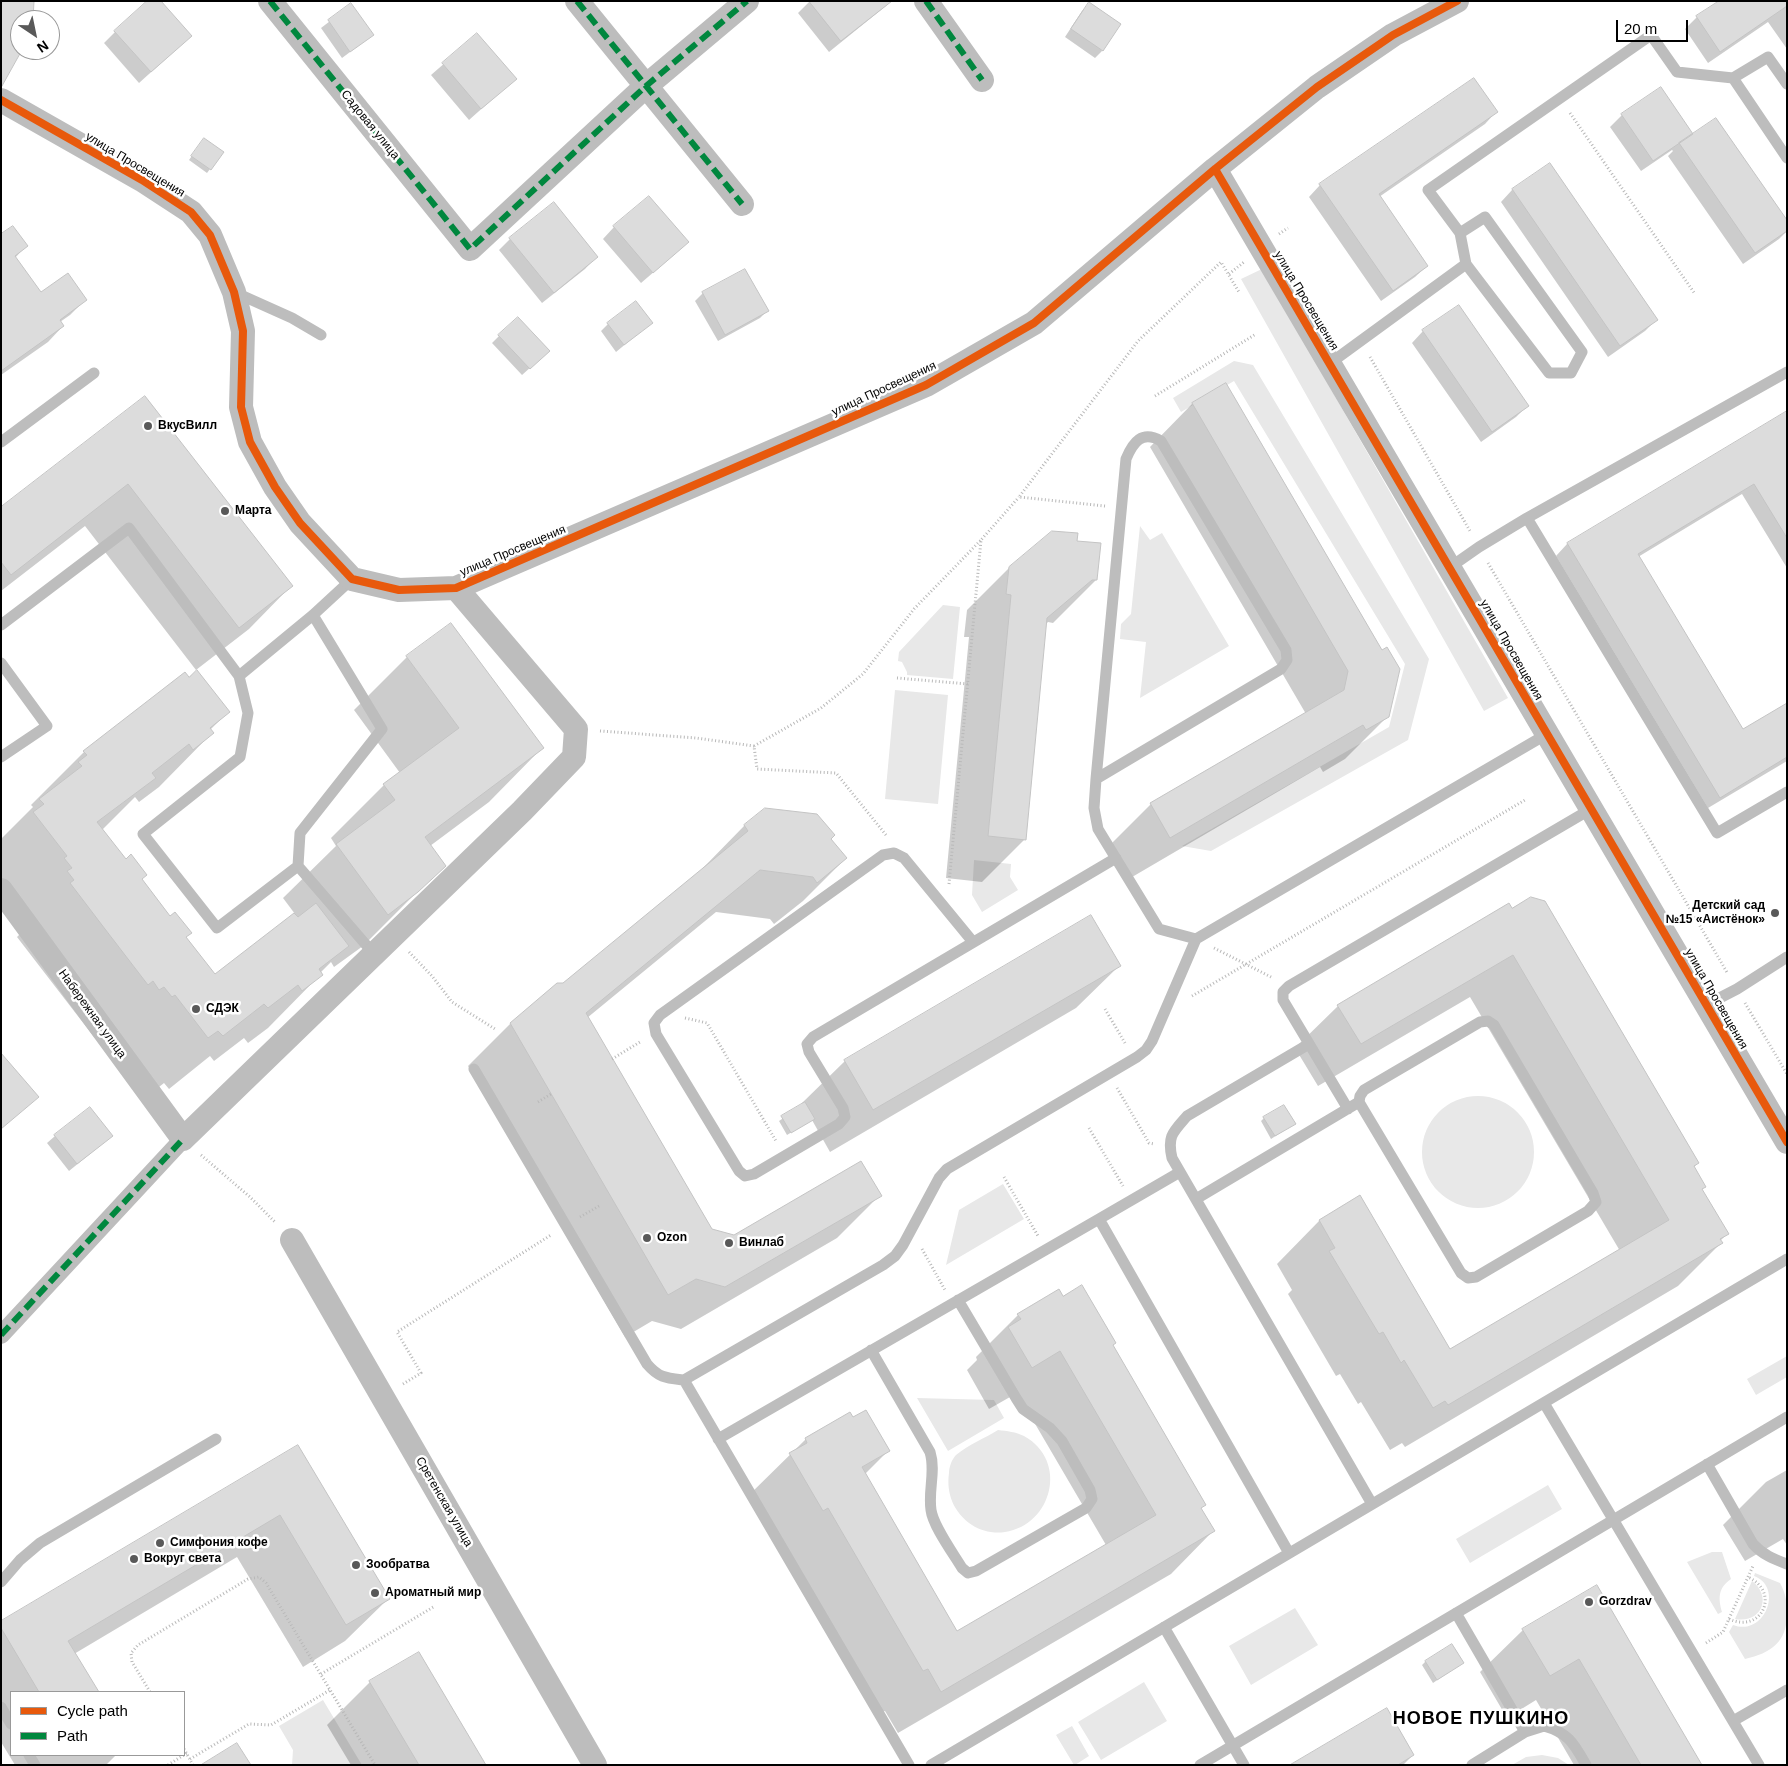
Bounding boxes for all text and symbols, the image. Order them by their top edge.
north arrow [10,10,60,60]
scale bar [1618,10,1690,42]
text: 20 m [1624,20,1657,37]
text: N [34,37,51,56]
street label: Садовая улица [338,87,402,163]
street label: улица Просвещения [83,130,187,200]
street label: улица Просвещения [1271,249,1341,353]
street label: улица Просвещения [830,359,938,419]
place label: ВкусВилл [158,419,217,433]
marker: ВкусВилл [142,420,154,432]
place label: Марта [235,504,272,518]
marker: Марта [219,505,231,517]
street label: улица Просвещения [458,522,568,580]
street label: улица Просвещения [1476,597,1546,703]
place label: Детский сад №15 «Аистёнок» [1666,899,1765,927]
marker: Детский сад №15 «Аистёнок» [1769,907,1781,919]
street label: улица Просвещения [1681,946,1751,1052]
street label: Набережная улица [55,967,129,1061]
place label: СДЭК [206,1002,239,1016]
marker: СДЭК [190,1003,202,1015]
place label: Ozon [657,1231,687,1245]
marker: Ozon [641,1232,653,1244]
place label: Винлаб [739,1236,784,1250]
marker: Винлаб [723,1237,735,1249]
street label: Сретенская улица [412,1455,476,1549]
place label: Симфония кофе [170,1536,268,1550]
marker: Симфония кофе [154,1537,166,1549]
place label: Вокруг света [144,1552,221,1566]
marker: Вокруг света [128,1553,140,1565]
place label: Зообратва [366,1558,429,1572]
marker: Зообратва [350,1559,362,1571]
place label: Ароматный мир [385,1586,481,1600]
marker: Ароматный мир [369,1587,381,1599]
place label: Gorzdrav [1599,1595,1652,1609]
marker: Gorzdrav [1583,1596,1595,1608]
legend [10,1691,185,1756]
text: Cycle path [57,1702,128,1719]
district label: НОВОЕ ПУШКИНО [1391,1708,1571,1730]
text: Path [57,1727,88,1744]

